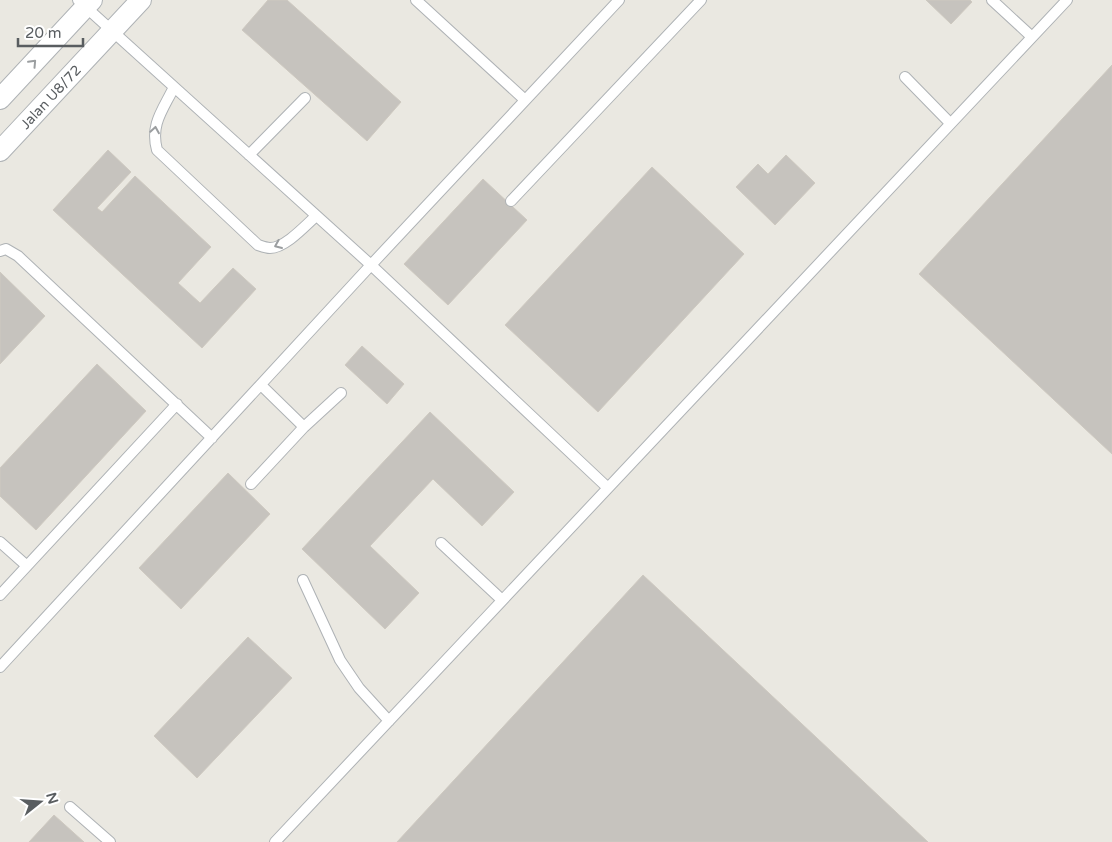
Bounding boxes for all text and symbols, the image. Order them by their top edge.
scale bar [18,15,82,47]
text: 20 m [25,24,62,42]
one-way arrow [27,60,36,69]
street label: Jalan U8/72 [17,61,84,132]
one-way arrow [150,126,160,135]
one-way arrow [274,238,283,249]
north arrow [15,777,65,827]
text: N [42,790,62,806]

